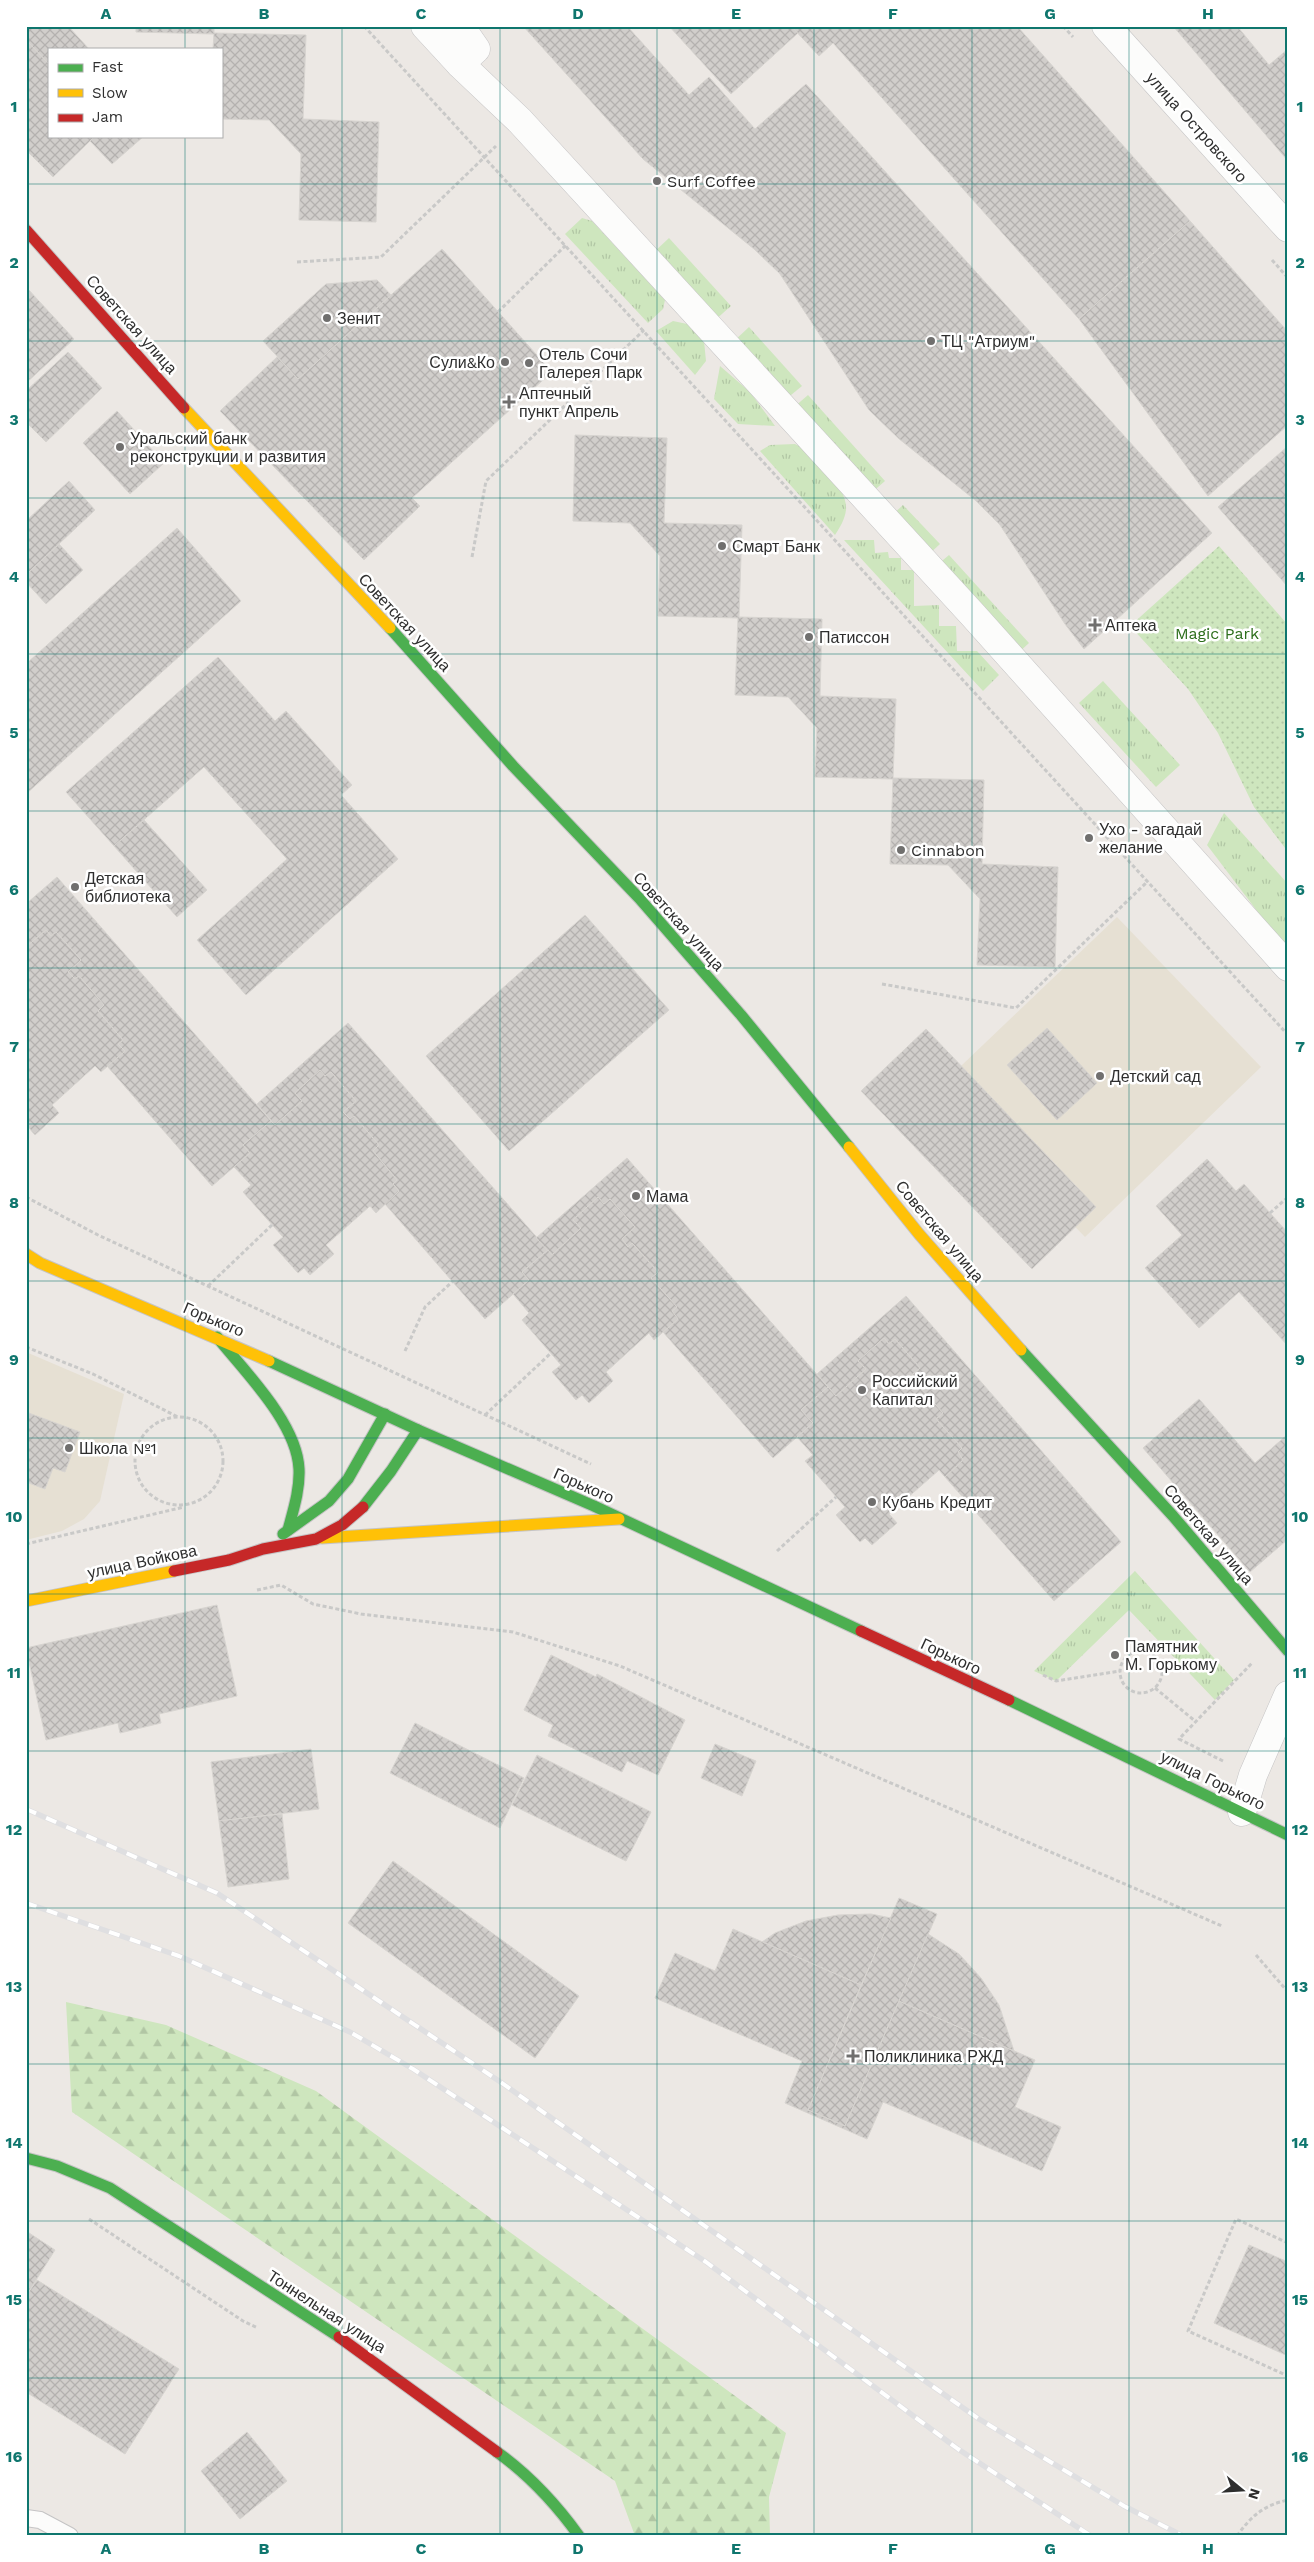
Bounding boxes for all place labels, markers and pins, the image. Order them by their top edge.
place label: Surf Coffee [667,172,756,191]
marker: Surf Coffee [651,175,663,187]
place label: Зенит [337,309,381,328]
marker: Зенит [321,312,333,324]
place label: ТЦ "Атриум" [941,332,1035,351]
marker: ТЦ "Атриум" [925,335,937,347]
place label: Отель Сочи Галерея Парк [539,345,643,382]
place label: Сули&Ко [429,353,495,372]
marker: Сули&Ко [499,356,511,368]
marker: Отель Сочи Галерея Парк [523,357,535,369]
place label: Аптечный пункт Апрель [519,384,619,421]
marker: Аптечный пункт Апрель [503,396,515,408]
place label: Уральский банк реконструкции и развития [130,429,326,466]
marker: Уральский банк реконструкции и развития [114,441,126,453]
place label: Смарт Банк [732,537,821,556]
marker: Смарт Банк [716,540,728,552]
place label: Аптека [1105,616,1157,635]
marker: Аптека [1089,619,1101,631]
place label: Патиссон [819,628,889,647]
marker: Патиссон [803,631,815,643]
place label: Ухо - загадай желание [1099,820,1202,857]
marker: Ухо - загадай желание [1083,832,1095,844]
place label: Cinnabon [911,841,985,860]
marker: Cinnabon [895,844,907,856]
place label: Детская библиотека [85,869,171,906]
marker: Детская библиотека [69,881,81,893]
place label: Детский сад [1110,1067,1202,1086]
marker: Детский сад [1094,1070,1106,1082]
place label: Мама [646,1187,688,1206]
marker: Мама [630,1190,642,1202]
place label: Российский Капитал [872,1372,958,1409]
marker: Российский Капитал [856,1384,868,1396]
place label: Школа №1 [79,1439,157,1458]
marker: Школа №1 [63,1442,75,1454]
place label: Кубань Кредит [882,1493,993,1512]
marker: Кубань Кредит [866,1496,878,1508]
place label: Памятник М. Горькому [1125,1637,1217,1674]
marker: Памятник М. Горькому [1109,1649,1121,1661]
place label: Поликлиника РЖД [864,2047,1004,2066]
marker: Поликлиника РЖД [846,2049,860,2063]

